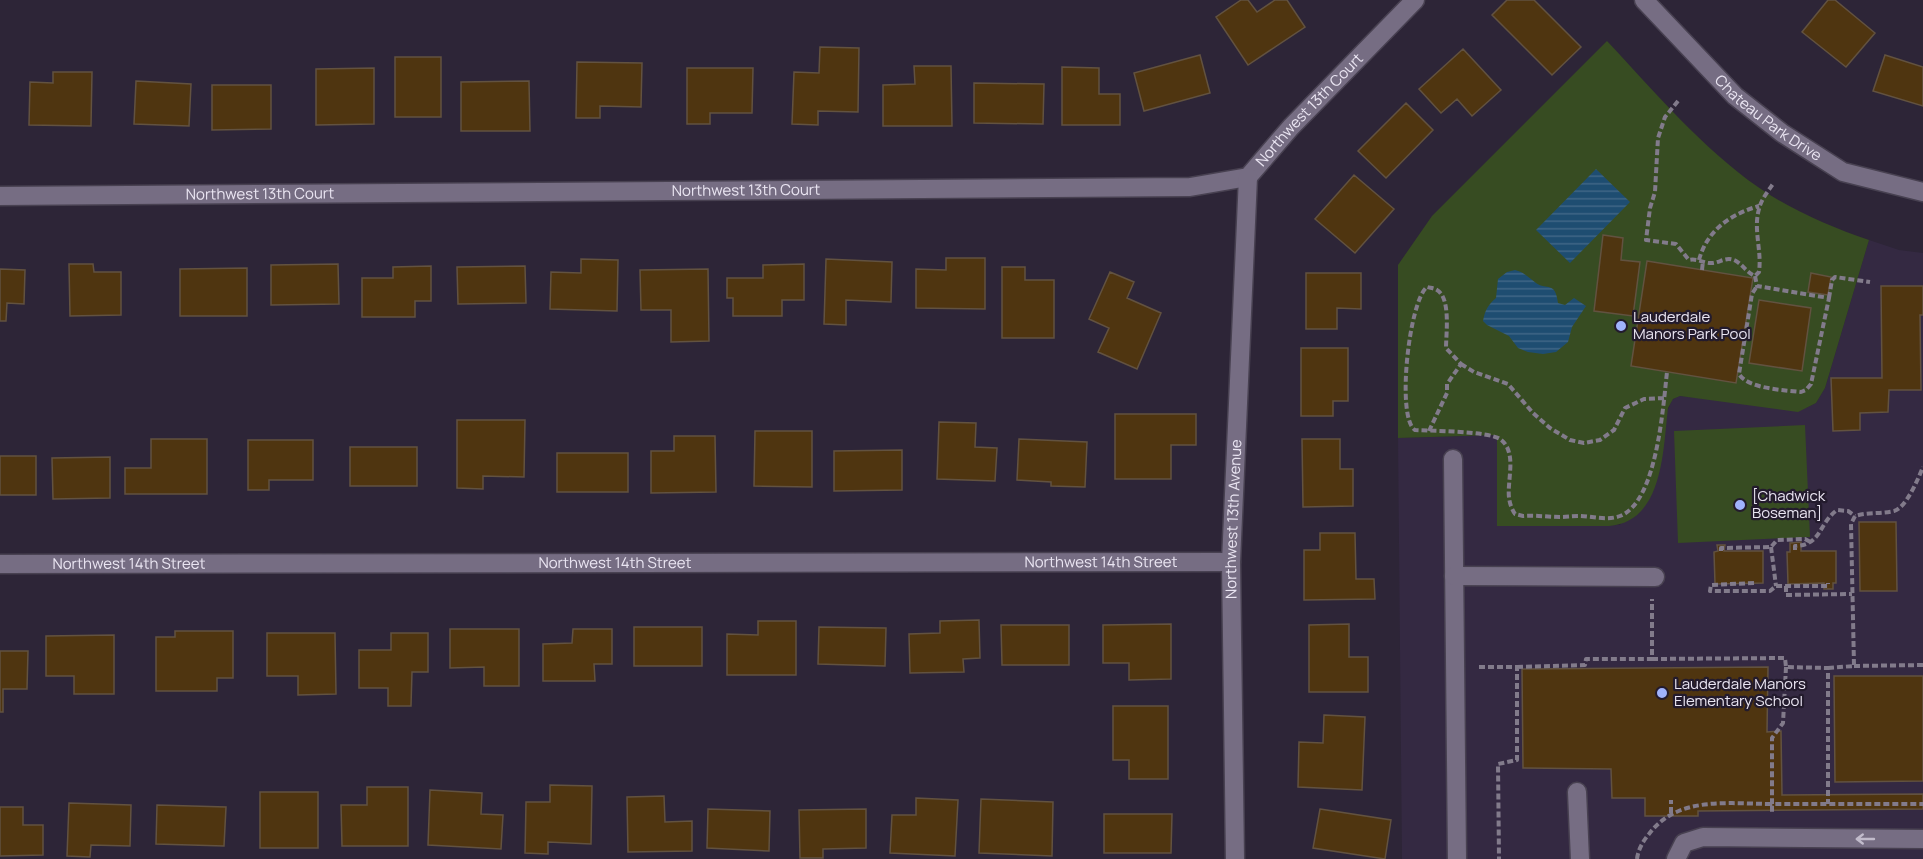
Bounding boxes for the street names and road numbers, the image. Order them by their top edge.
street label: Northwest 13th Court [1251,48,1368,171]
street label: Chateau Park Drive [1710,70,1826,166]
street label: Northwest 13th Court [672,179,820,201]
street label: Northwest 13th Court [186,182,334,205]
street label: Northwest 13th Avenue [1220,438,1246,599]
street label: Northwest 14th Street [1024,551,1178,572]
street label: Northwest 14th Street [538,552,692,573]
street label: Northwest 14th Street [52,553,206,574]

